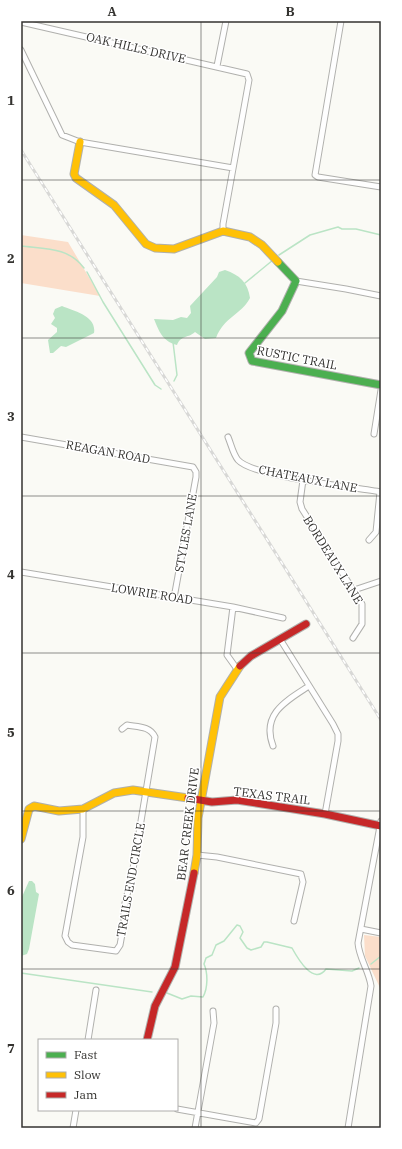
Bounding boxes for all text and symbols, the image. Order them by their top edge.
text: A [107,3,117,20]
text: B [285,3,295,20]
street label: OAK HILLS DRIVE [85,29,187,66]
text: 1 [7,92,15,109]
text: 2 [7,250,15,267]
street label: RUSTIC TRAIL [256,342,339,373]
text: 3 [7,408,15,425]
street label: REAGAN ROAD [65,437,151,466]
street label: CHATEAUX LANE [257,462,359,495]
street label: STYLES LANE [171,492,200,573]
street label: BORDEAUX LANE [300,513,367,607]
text: 4 [7,566,15,583]
street label: LOWRIE ROAD [110,580,194,607]
text: 5 [7,724,15,741]
street label: BEAR CREEK DRIVE [173,767,202,881]
street label: TEXAS TRAIL [233,783,311,808]
street label: TRAILS END CIRCLE [113,821,148,938]
text: 6 [7,882,15,899]
legend [38,1039,178,1111]
text: 7 [7,1040,15,1057]
text: Fast [74,1047,98,1062]
text: Slow [74,1067,101,1082]
text: Jam [74,1087,98,1102]

